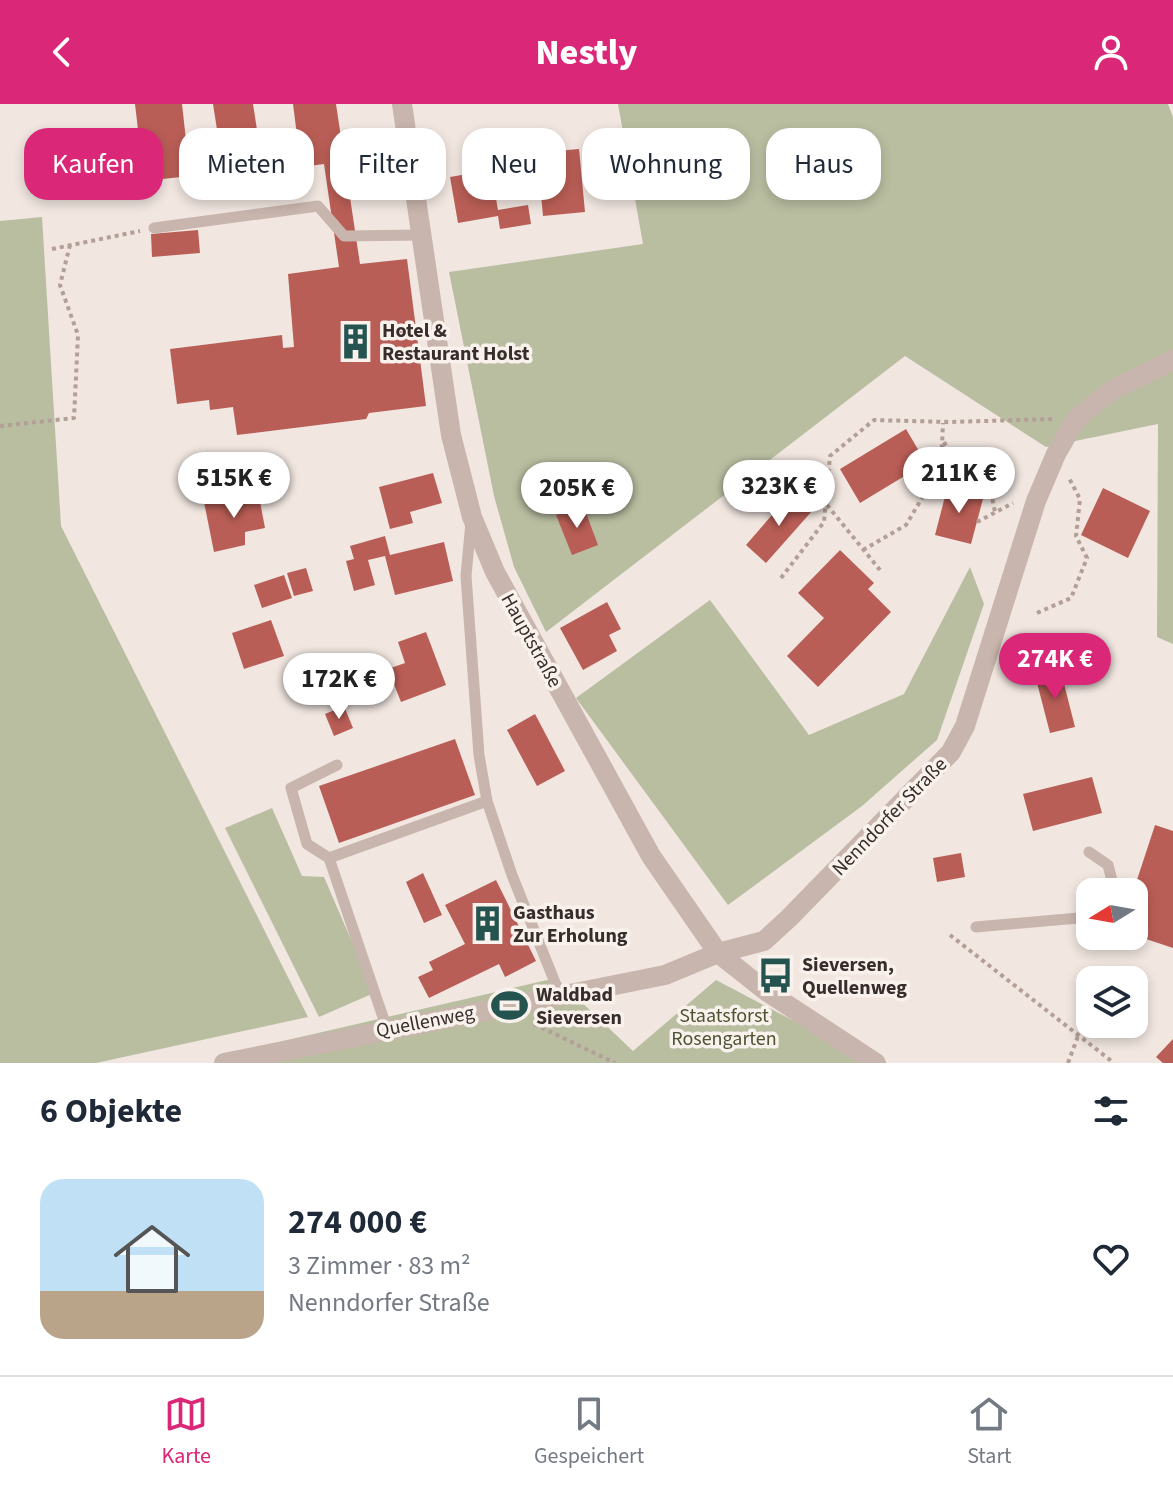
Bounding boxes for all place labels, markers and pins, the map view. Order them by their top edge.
place label: Hotel & Restaurant Holst [382,317,530,368]
building icon: Hotel & Restaurant Holst [337,322,375,360]
pin: 211K € [894,447,1024,515]
pin: 515K € [169,452,299,520]
pin: 323K € [714,460,844,528]
pin: 205K € [512,462,642,530]
pin: 274K € [990,633,1120,701]
pin: 172K € [274,653,404,721]
place label: Gasthaus Zur Erholung [513,899,628,950]
building icon: Gasthaus Zur Erholung [468,905,506,943]
place label: Sieversen, Quellenweg [802,951,907,1002]
bus stop icon: Sieversen, Quellenweg [757,956,795,994]
place label: Waldbad Sieversen [536,981,622,1032]
sports icon: Waldbad Sieversen [491,987,529,1025]

